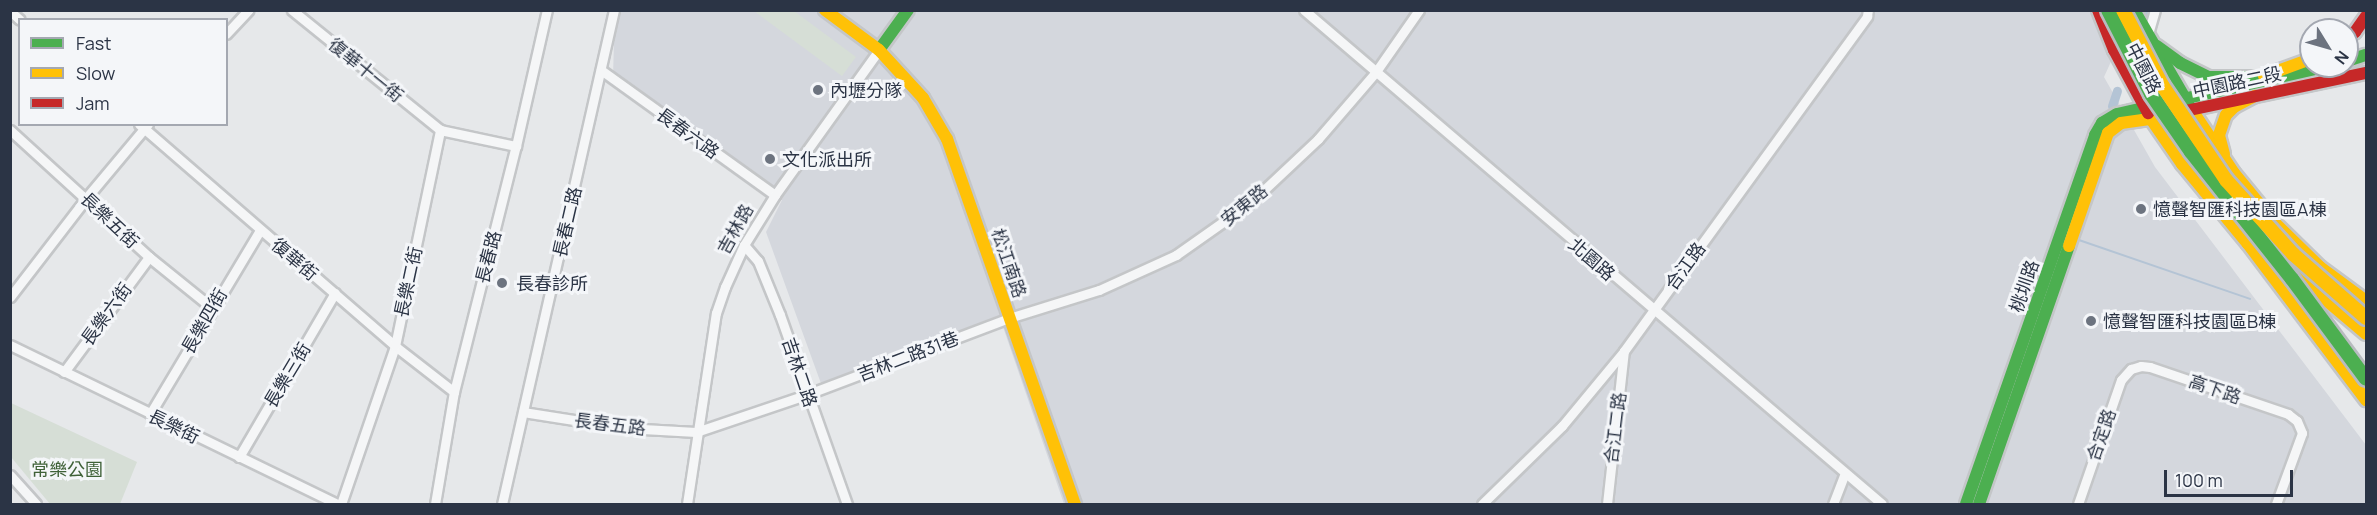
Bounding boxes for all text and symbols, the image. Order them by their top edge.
legend [18,18,228,126]
north arrow [2299,18,2359,78]
text: Fast [76,31,111,55]
street label: 復華十一街 [324,33,408,107]
street label: 中園路 [2122,39,2166,97]
text: N [2330,46,2354,69]
text: Slow [76,61,115,85]
street label: 中園路二段 [2191,62,2283,102]
place label: 內壢分隊 [830,79,902,101]
marker: 內壢分隊 [811,83,825,97]
text: Jam [76,91,110,115]
street label: 長春六路 [653,103,723,163]
place label: 文化派出所 [782,148,872,170]
marker: 文化派出所 [763,152,777,166]
street label: 安東路 [1216,180,1272,230]
street label: 長春二路 [548,184,586,260]
street label: 長樂五街 [76,188,144,252]
place label: 憶聲智匯科技園區A棟 [2153,198,2326,220]
street label: 吉林路 [712,200,758,258]
marker: 憶聲智匯科技園區A棟 [2134,202,2148,216]
street label: 松江南路 [987,225,1031,301]
street label: 長春路 [471,228,505,286]
street label: 復華街 [267,233,323,285]
street label: 北園路 [1565,233,1619,285]
street label: 合江路 [1660,238,1710,294]
street label: 長樂二街 [390,245,426,319]
street label: 桃圳路 [2005,257,2043,315]
place label: 長春診所 [516,272,588,294]
marker: 長春診所 [493,274,511,292]
street label: 長樂六街 [76,279,136,349]
street label: 長樂四街 [177,284,231,358]
place label: 憶聲智匯科技園區B棟 [2103,310,2276,332]
marker: 憶聲智匯科技園區B棟 [2084,314,2098,328]
street label: 吉林二路31巷 [854,327,962,385]
street label: 吉林二路 [778,334,822,410]
street label: 長樂三街 [259,339,315,411]
street label: 高下路 [2186,370,2244,408]
street label: 合江二路 [1600,391,1630,465]
street label: 長樂街 [145,404,203,448]
street label: 合定路 [2082,406,2120,464]
street label: 長春五路 [573,409,647,439]
park label: 常樂公園 [31,458,103,480]
scale bar [2167,458,2296,496]
text: 100 m [2175,468,2223,492]

